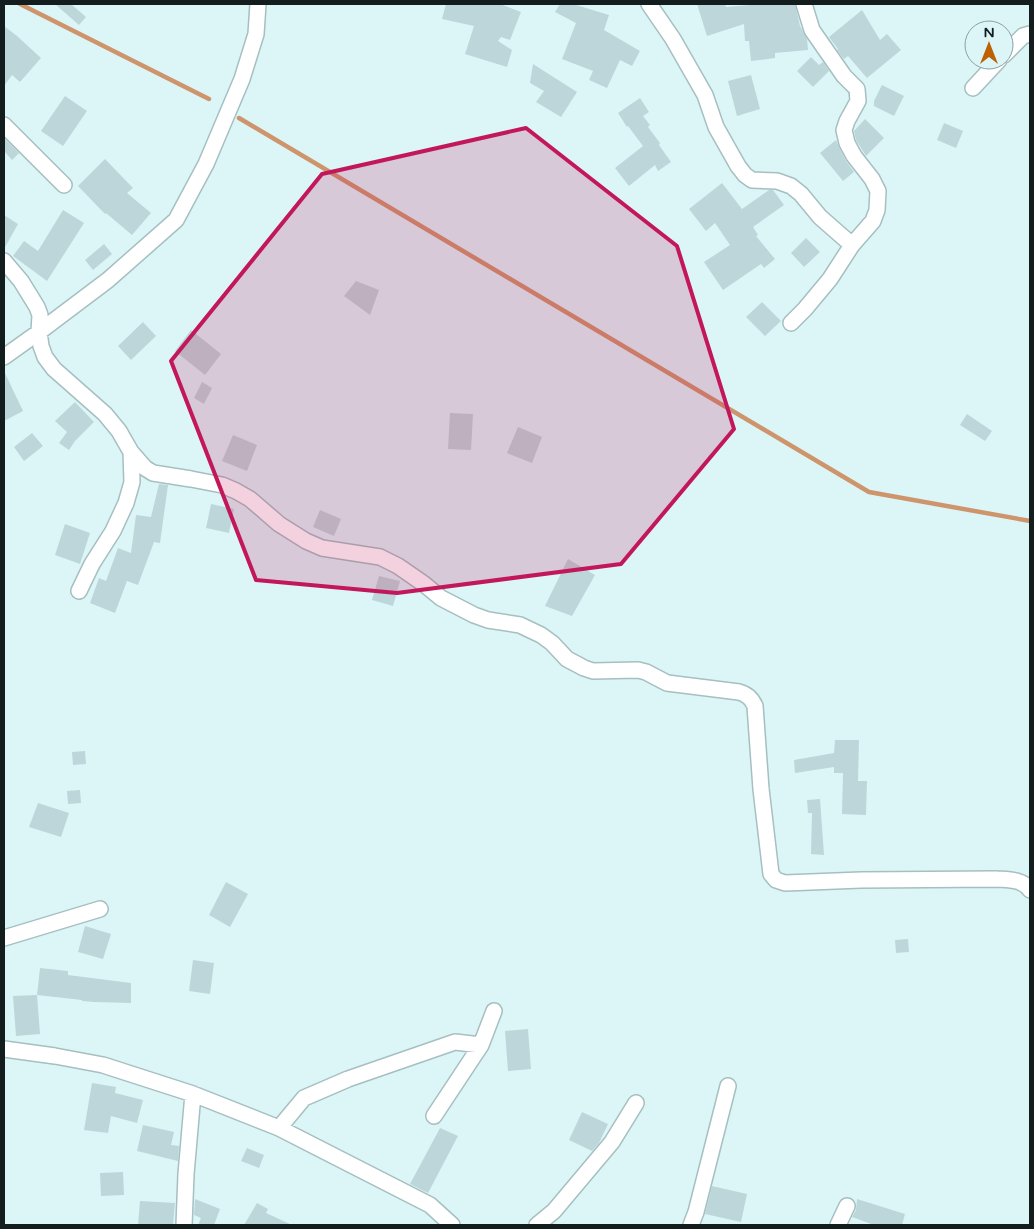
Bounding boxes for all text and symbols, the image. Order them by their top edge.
north arrow [964,20,1014,70]
text: N [983,24,995,41]

